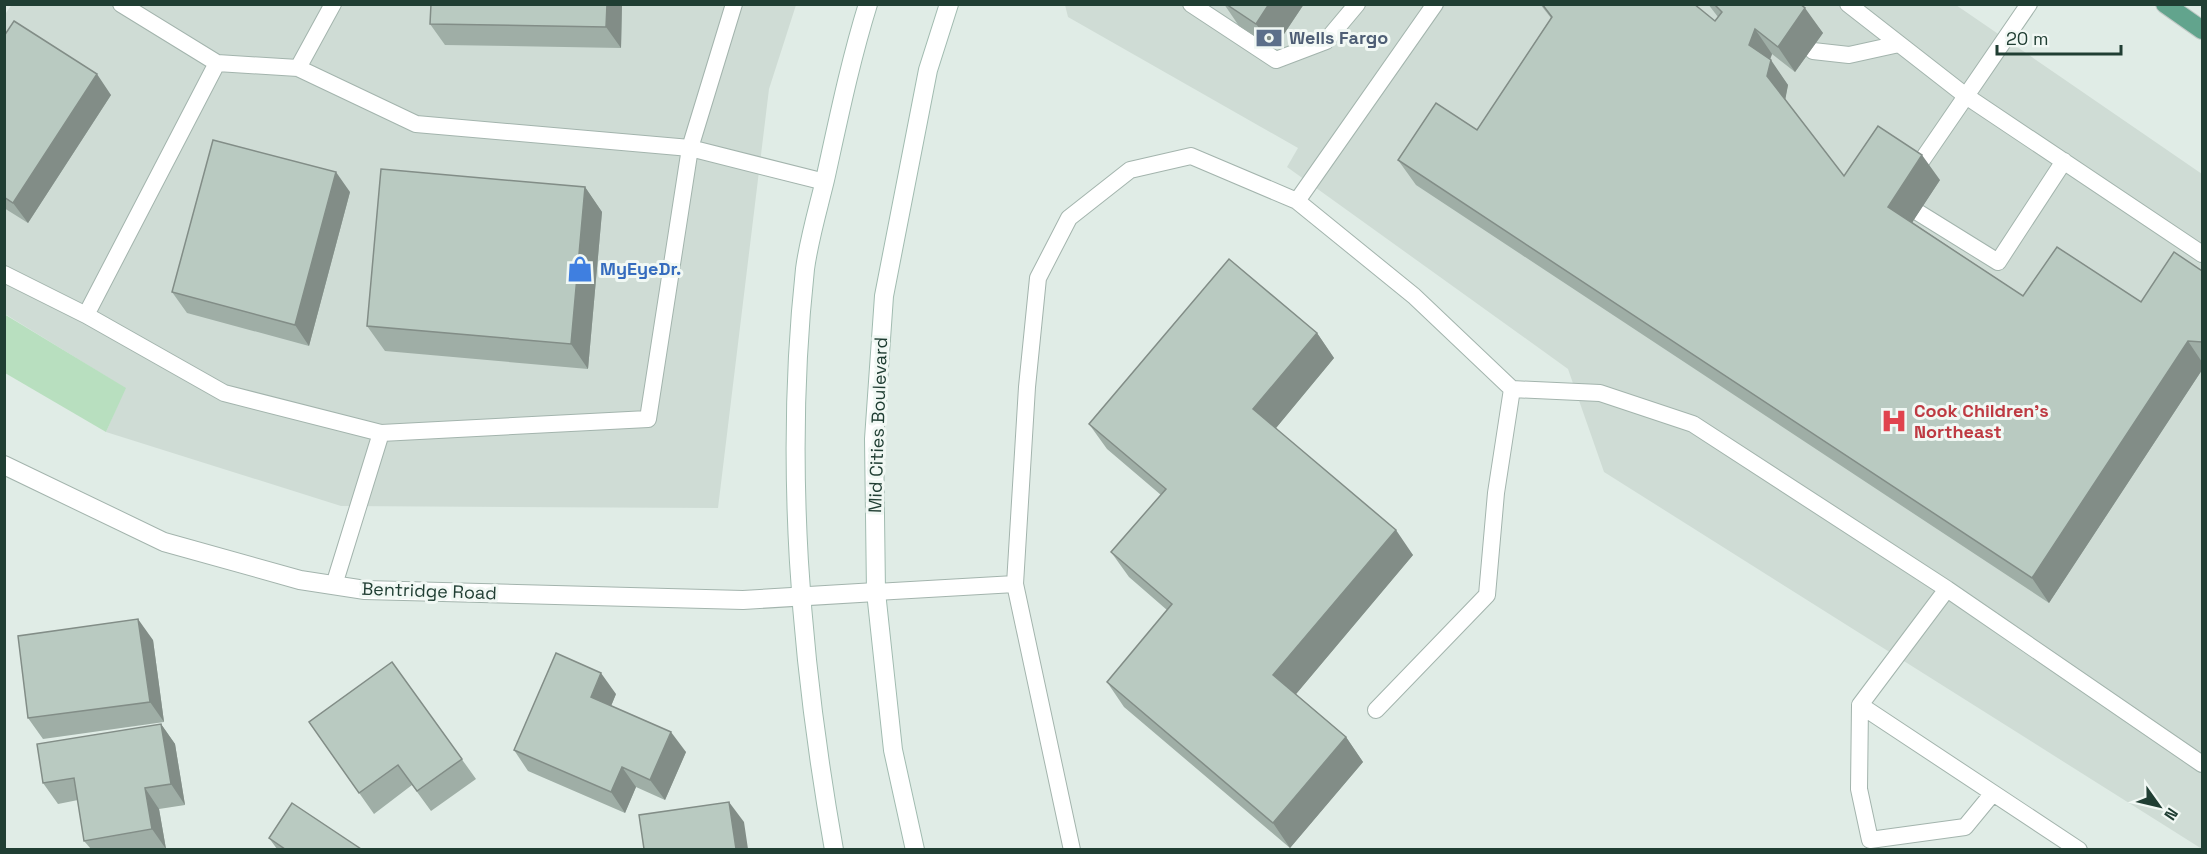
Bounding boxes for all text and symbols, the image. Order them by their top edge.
scale bar [1997,18,2122,56]
bank icon: Wells Fargo [1254,23,1284,53]
place label: Wells Fargo [1289,26,1388,49]
text: 20 m [2006,27,2049,50]
shop icon: MyEyeDr. [565,254,595,284]
place label: MyEyeDr. [600,257,681,280]
street label: Mid Cities Boulevard [863,337,892,513]
place label: Cook Children's Northeast [1914,399,2049,443]
hospital icon: Cook Children's Northeast [1879,406,1909,436]
street label: Bentridge Road [361,577,497,604]
north arrow [2129,776,2189,836]
text: N [2159,804,2183,824]

